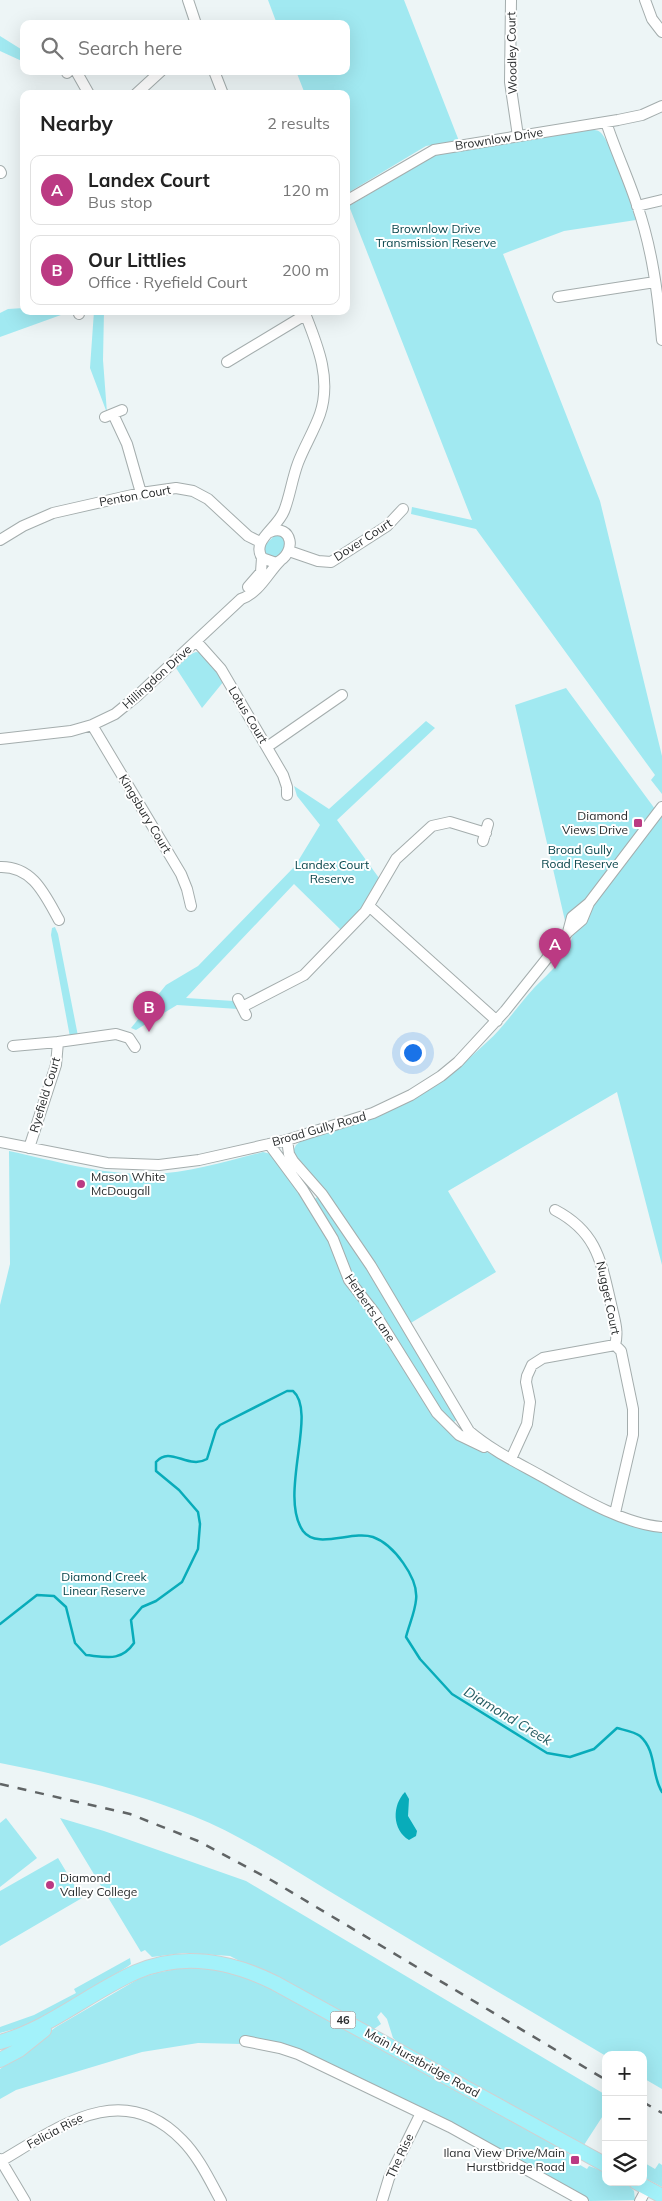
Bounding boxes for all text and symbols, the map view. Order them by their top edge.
street label: Woodley Court [503,11,520,95]
search box [20,20,350,75]
icon: search [38,34,66,62]
text: Search here [78,36,182,60]
text: Nearby [40,110,113,136]
text: 2 results [267,113,330,133]
street label: Brownlow Drive [454,124,544,153]
text: Landex Court [88,168,210,192]
text: A [51,180,63,200]
text: 120 m [282,180,329,200]
text: Bus stop [88,192,152,212]
park label: Brownlow Drive Transmission Reserve [376,221,496,250]
text: Our Littlies [88,248,186,272]
text: B [51,260,63,280]
text: 200 m [282,260,329,280]
text: Office · Ryefield Court [88,272,247,292]
street label: Penton Court [98,482,172,509]
street label: Dover Court [331,515,395,564]
street label: Hillingdon Drive [119,642,194,712]
street label: Lotus Court [226,683,271,746]
street label: Kingsbury Court [116,772,175,856]
place label: Diamond Views Drive [562,808,628,837]
marker: Diamond Views Drive [632,817,644,829]
park label: Broad Gully Road Reserve [541,842,619,871]
park label: Landex Court Reserve [295,857,369,886]
pin: A [539,928,571,969]
pin: B [133,991,165,1032]
your location [400,1040,426,1066]
street label: Ryefield Court [26,1055,63,1134]
street label: Broad Gully Road [270,1108,368,1149]
place label: Mason White McDougall [91,1169,165,1198]
marker: Mason White McDougall [75,1178,87,1190]
street label: Nugget Court [593,1260,624,1336]
street label: Herberts Lane [342,1271,399,1345]
park label: Diamond Creek Linear Reserve [61,1569,148,1598]
water label: Diamond Creek [461,1683,556,1750]
place label: Diamond Valley College [60,1870,137,1899]
marker: Diamond Valley College [44,1879,56,1891]
road number: 46 [330,2012,356,2028]
street label: Main Hurstbridge Road [362,2025,482,2100]
map controls [602,2051,647,2186]
button: + [602,2051,647,2096]
button: − [602,2096,647,2141]
street label: Felicia Rise [24,2109,85,2152]
street label: The Rise [383,2131,416,2181]
button: layers [602,2141,647,2186]
place label: Ilana View Drive/Main Hurstbridge Road [443,2145,565,2174]
marker: Ilana View Drive/Main Hurstbridge Road [569,2154,581,2166]

